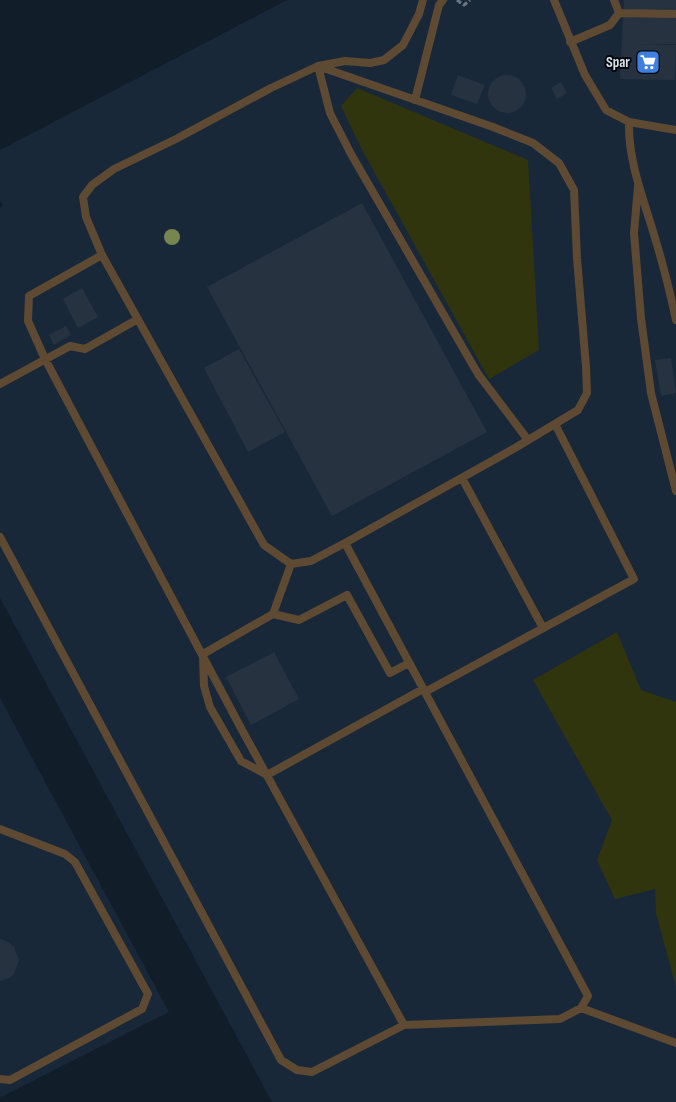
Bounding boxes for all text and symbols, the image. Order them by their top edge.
supermarket icon: Spar [635,49,661,75]
place label: Spar [606,53,630,72]

